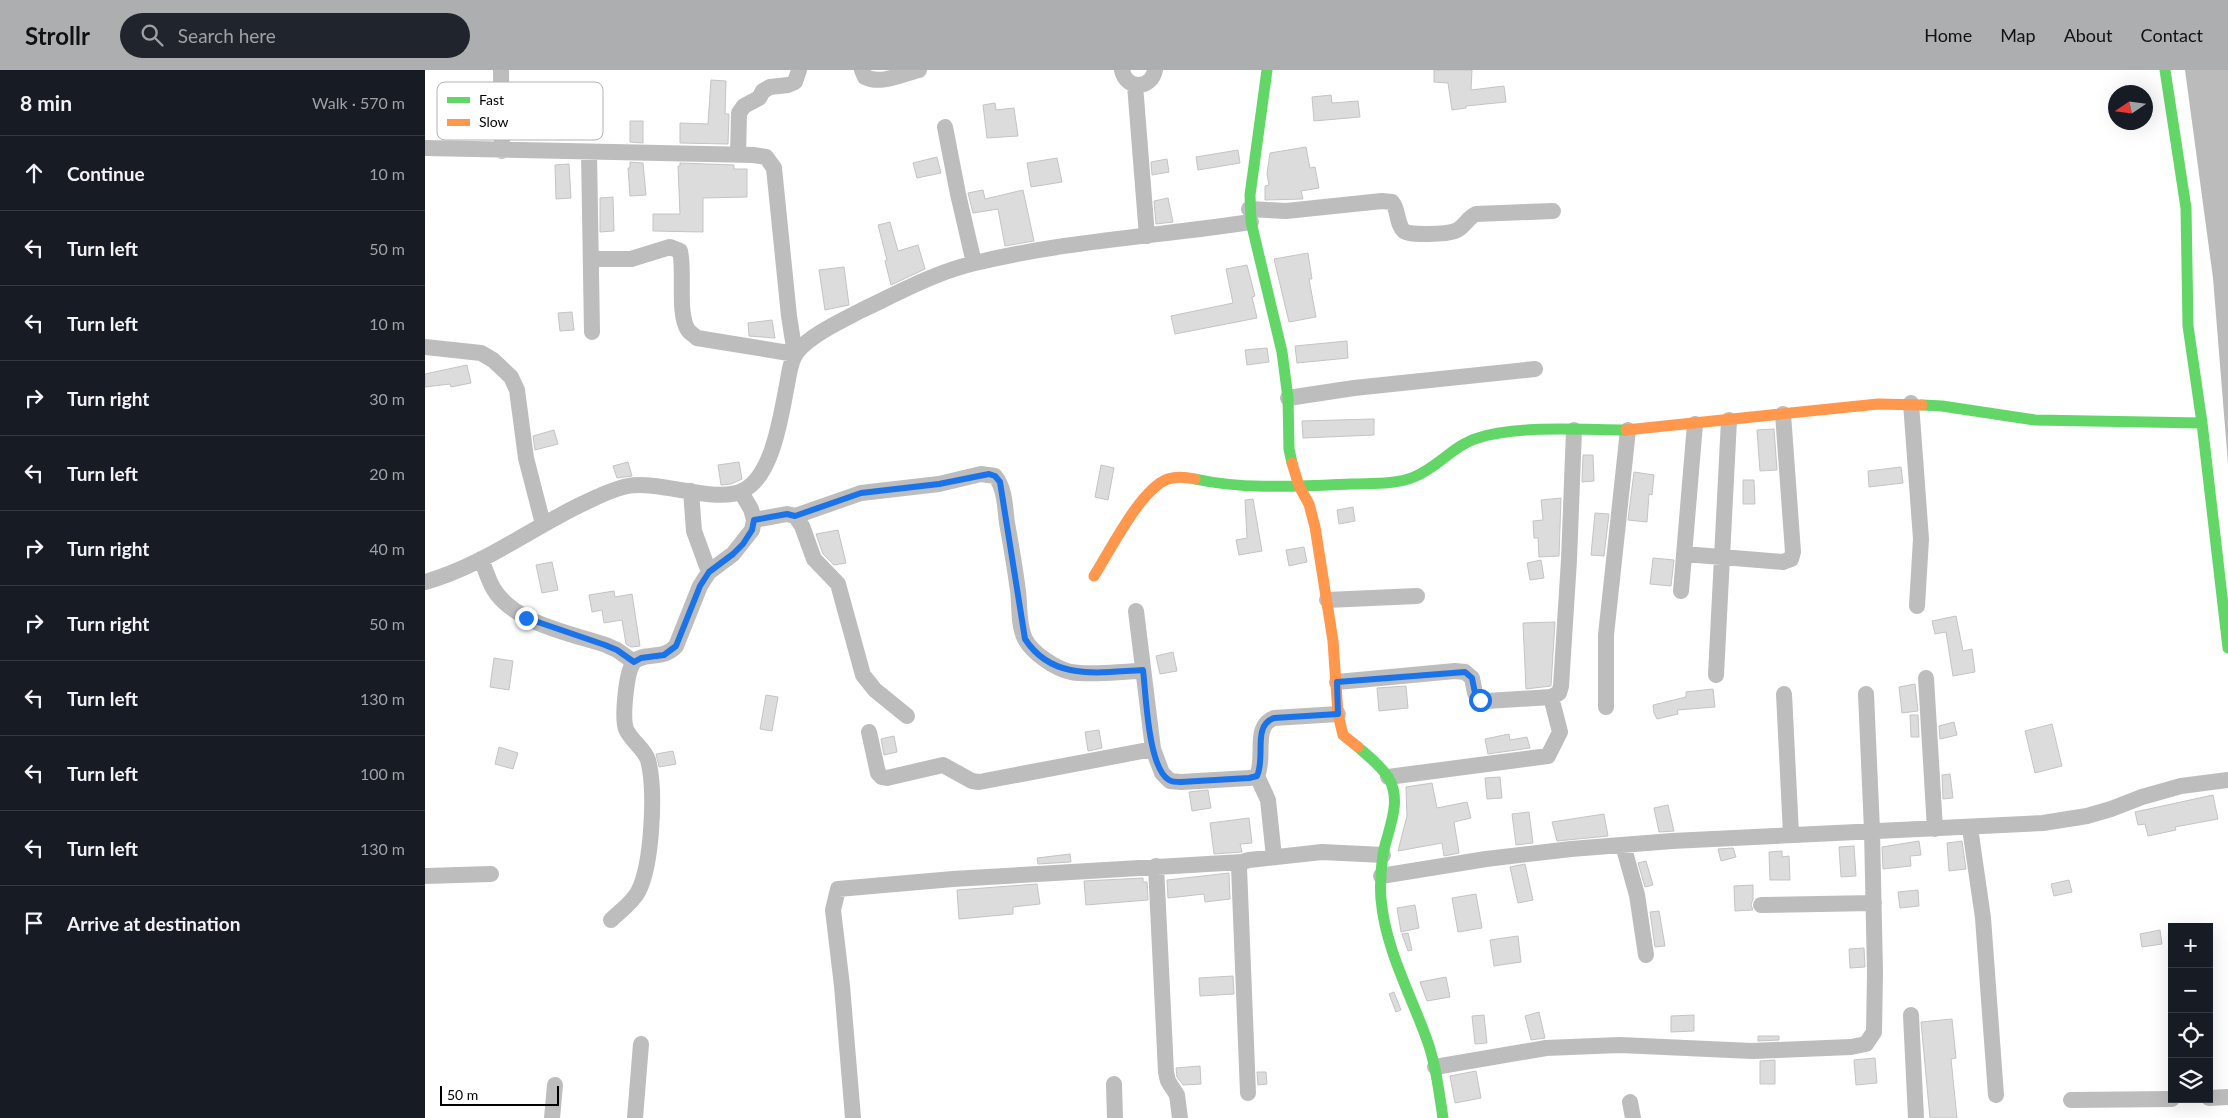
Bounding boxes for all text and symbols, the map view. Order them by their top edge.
search box [120,13,470,58]
text: Strollr [25,21,90,50]
icon: search [138,21,166,49]
text: Search here [178,24,276,47]
text: Home [1924,24,1972,46]
text: Map [2000,24,2036,46]
text: About [2064,24,2113,46]
text: Contact [2141,24,2203,46]
legend [437,82,603,140]
north arrow [2108,85,2153,130]
text: 8 min [20,90,72,115]
text: Fast [479,91,504,108]
text: Walk · 570 m [312,93,405,112]
text: Slow [479,113,509,130]
icon: ahead [20,159,48,187]
text: Continue [67,162,145,185]
text: 10 m [369,164,405,183]
icon: left [20,234,48,262]
text: Turn left [67,237,138,260]
text: 50 m [369,239,405,258]
icon: left [20,309,48,337]
text: Turn left [67,312,138,335]
text: 10 m [369,314,405,333]
icon: right [20,384,48,412]
text: Turn right [67,387,149,410]
text: 30 m [369,389,405,408]
icon: left [20,459,48,487]
text: Turn left [67,462,138,485]
text: 20 m [369,464,405,483]
icon: right [20,534,48,562]
text: Turn right [67,537,149,560]
text: 40 m [369,539,405,558]
route end [515,607,538,630]
icon: right [20,609,48,637]
text: Turn right [67,612,149,635]
text: 50 m [369,614,405,633]
icon: left [20,684,48,712]
text: Turn left [67,687,138,710]
text: 130 m [360,689,405,708]
route start [1469,689,1492,712]
icon: left [20,759,48,787]
text: Turn left [67,762,138,785]
text: 100 m [360,764,405,783]
icon: left [20,834,48,862]
text: Turn left [67,837,138,860]
text: 130 m [360,839,405,858]
icon: arrive [20,909,48,937]
text: Arrive at destination [67,912,240,935]
map controls [2168,923,2213,1103]
button: + [2168,923,2213,968]
button: − [2168,968,2213,1013]
button: locate [2168,1013,2213,1058]
button: layers [2168,1058,2213,1103]
scale bar [440,1083,559,1106]
text: 50 m [447,1086,478,1103]

